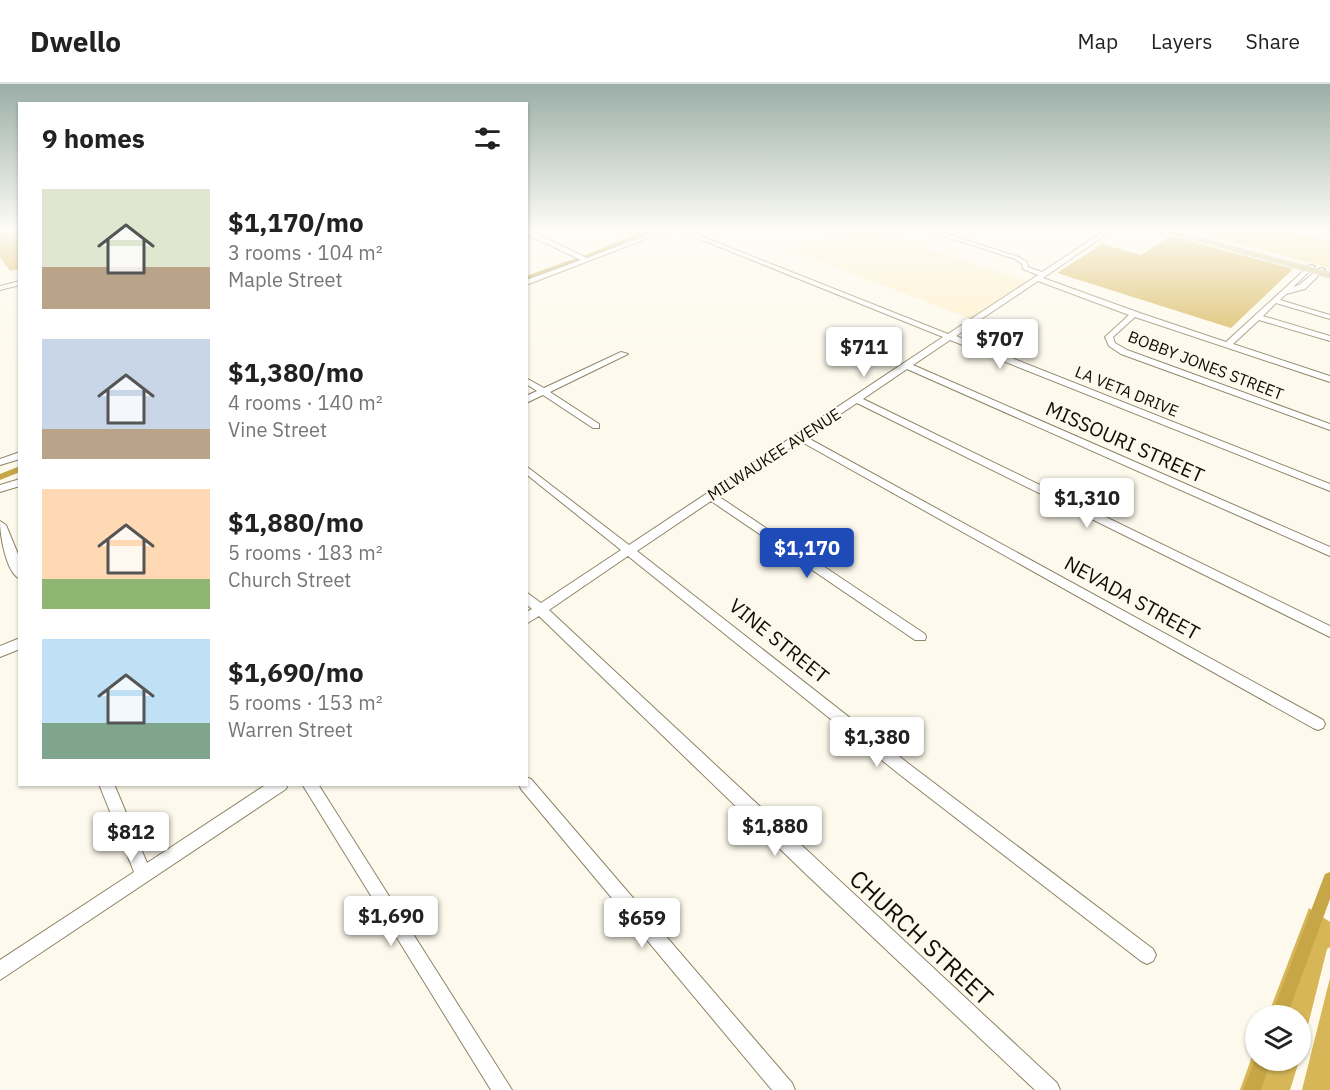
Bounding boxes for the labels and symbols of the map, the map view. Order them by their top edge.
pin: $707 [964,319,1036,370]
street label: BOBBY JONES STREET [1125,326,1287,404]
pin: $711 [828,327,900,378]
street label: LA VETA DRIVE [1072,361,1182,421]
street label: MISSOURI STREET [1042,394,1209,489]
street label: MILWAUKEE AVENUE [704,403,844,505]
pin: $1,310 [1038,478,1136,529]
pin: $1,170 [758,528,856,579]
street label: NEVADA STREET [1060,549,1205,646]
street label: VINE STREET [724,592,835,689]
pin: $1,380 [828,717,926,768]
pin: $1,880 [726,806,824,857]
pin: $812 [95,812,167,863]
street label: CHURCH STREET [843,862,1001,1012]
pin: $1,690 [342,896,440,947]
pin: $659 [606,898,678,949]

